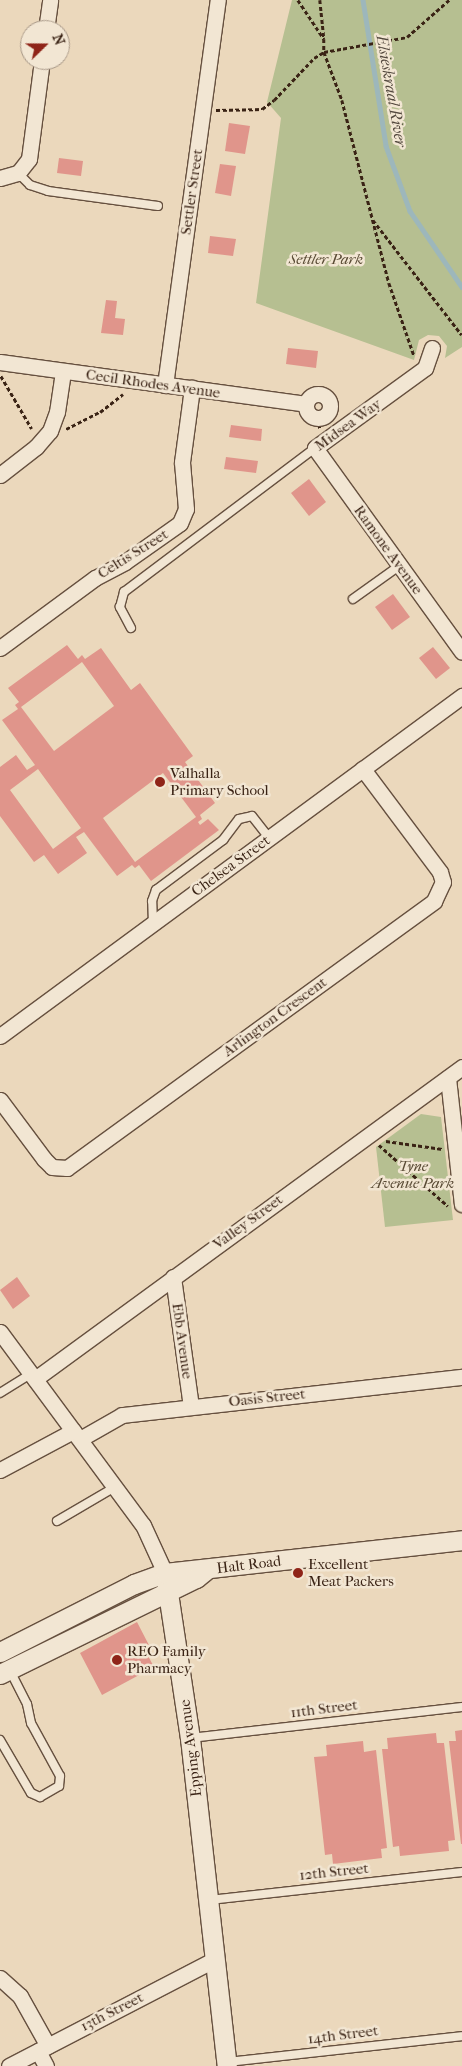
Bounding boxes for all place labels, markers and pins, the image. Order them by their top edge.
place label: Valhalla Primary School [170,764,269,799]
marker: Valhalla Primary School [154,776,166,788]
place label: Excellent Meat Packers [308,1555,394,1590]
marker: Excellent Meat Packers [292,1567,304,1579]
place label: REO Family Pharmacy [127,1642,206,1677]
marker: REO Family Pharmacy [111,1654,123,1666]

